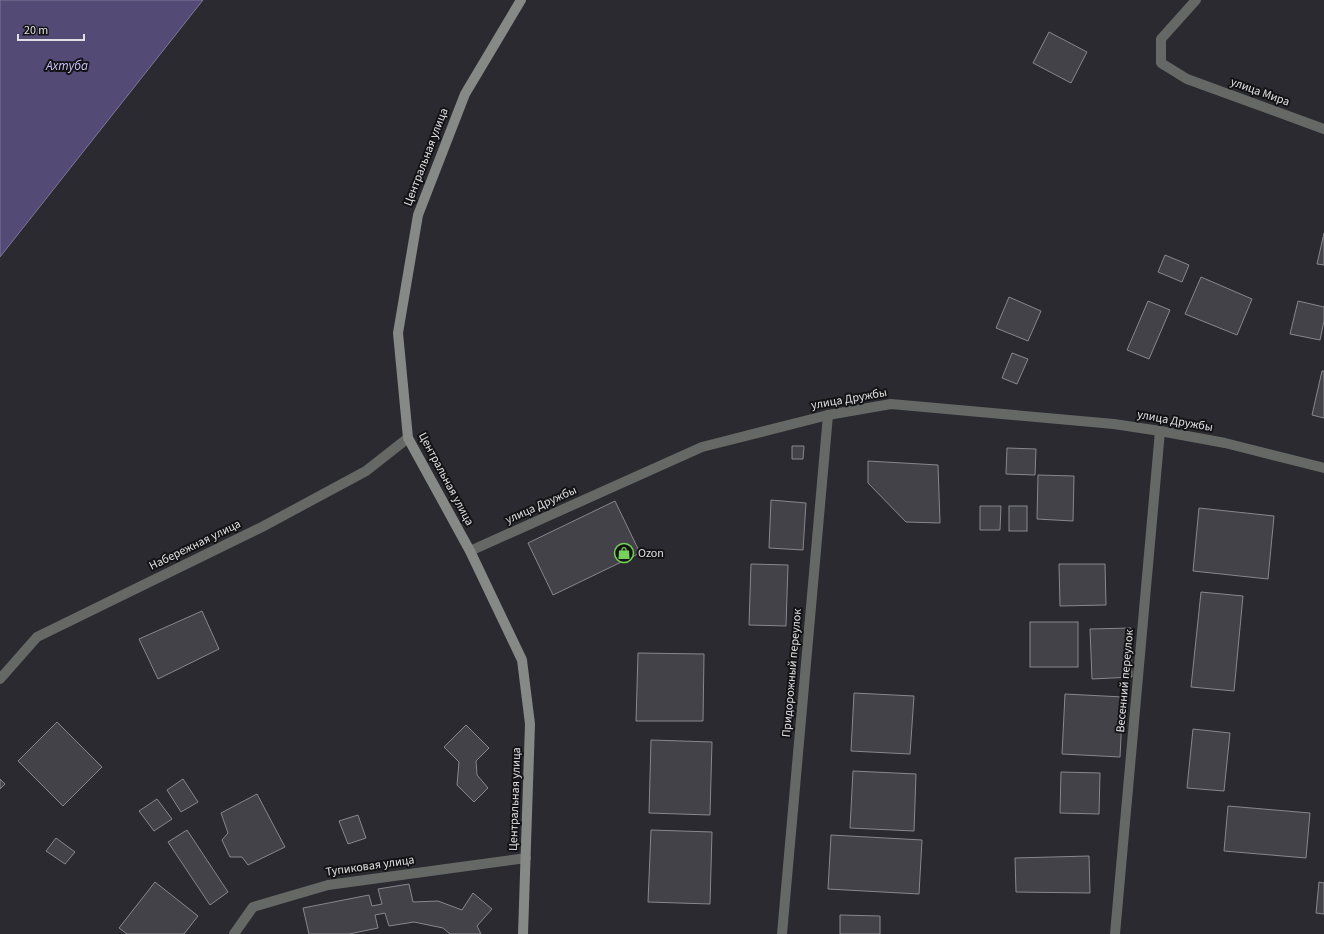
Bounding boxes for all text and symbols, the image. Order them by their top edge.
scale bar [18,16,84,42]
text: 20 m [24,22,48,39]
water label: Ахтуба [45,57,88,75]
street label: улица Мира [1228,73,1292,111]
street label: Центральная улица [399,106,453,208]
street label: улица Дружбы [810,384,888,414]
street label: улица Дружбы [1136,406,1214,436]
street label: Центральная улица [414,429,478,529]
street label: улица Дружбы [503,482,579,528]
street label: Набережная улица [146,515,244,575]
shop icon: Ozon [613,542,635,564]
place label: Ozon [638,545,664,562]
street label: Придорожный переулок [778,608,806,738]
street label: Весенний переулок [1112,629,1138,733]
street label: Центральная улица [505,747,525,851]
street label: Тупиковая улица [325,851,415,881]

